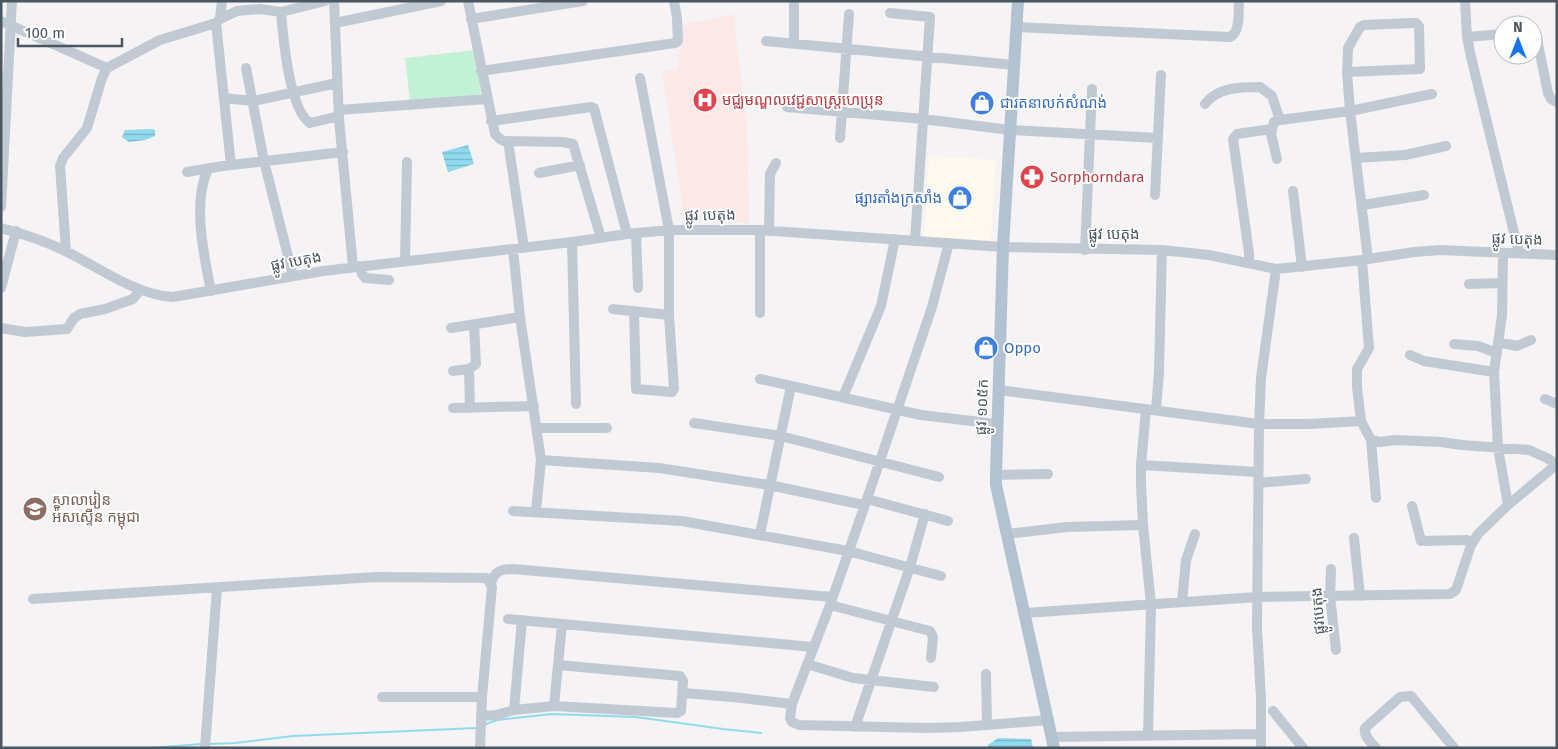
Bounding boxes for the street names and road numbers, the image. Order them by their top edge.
street label: ផ្លូវ បេតុង [684,206,736,229]
street label: ផ្លូវ បេតុង [1088,225,1140,247]
street label: ផ្លូវ បេតុង [1491,229,1543,253]
street label: ផ្លូវ បេតុង [269,248,324,279]
street label: ផ្លូវ ១០៥ក [972,378,996,436]
street label: ផ្លូវបេតុង [1307,586,1333,635]

